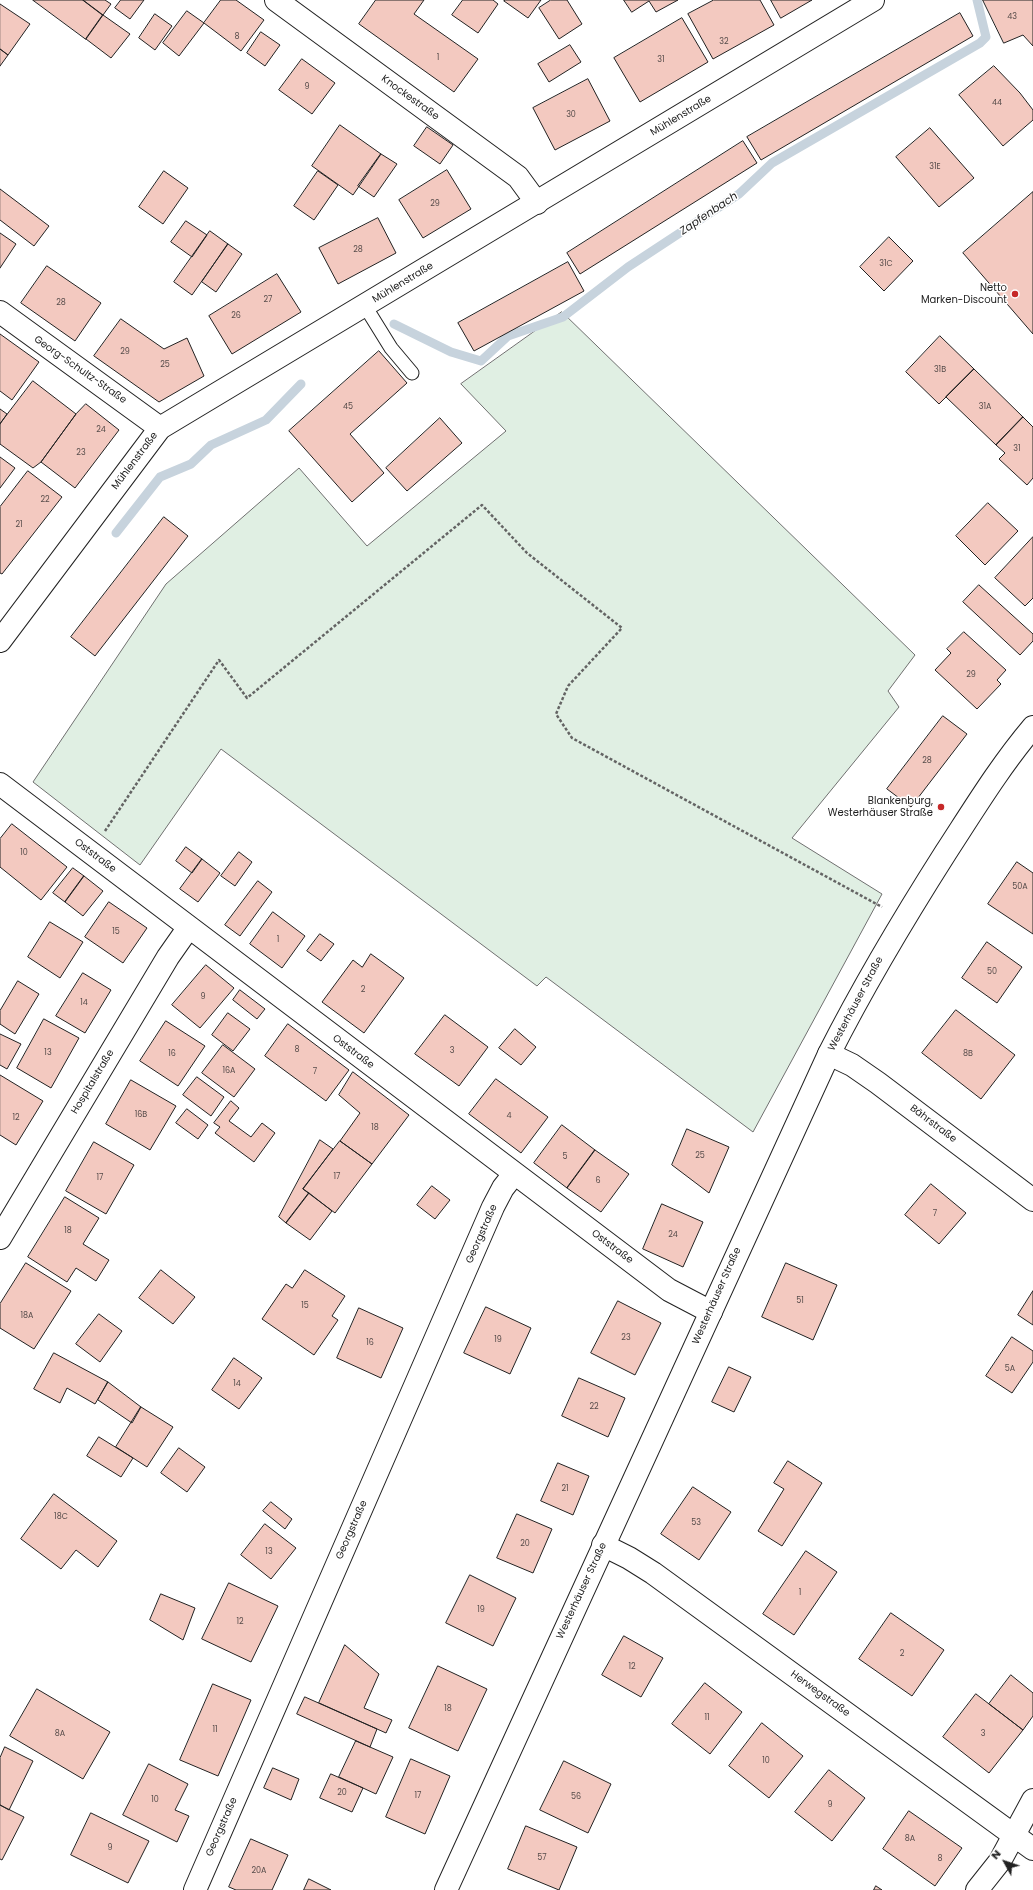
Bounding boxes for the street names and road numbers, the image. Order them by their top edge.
street label: Knockestraße [379,73,441,123]
street label: Mühlenstraße [648,93,714,139]
street label: Mühlenstraße [370,260,436,306]
street label: Georg-Schultz-Straße [31,333,129,407]
street label: Mühlenstraße [109,430,161,492]
street label: Oststraße [72,836,118,876]
street label: Westerhäuser Straße [826,955,886,1053]
street label: Oststraße [330,1032,376,1072]
street label: Hospitalstraße [69,1048,117,1116]
street label: Bährstraße [907,1103,959,1145]
street label: Georgstraße [464,1203,500,1265]
street label: Oststraße [589,1227,635,1267]
street label: Westerhäuser Straße [690,1246,744,1346]
street label: Georgstraße [334,1499,370,1561]
street label: Westerhäuser Straße [554,1541,610,1641]
street label: Herwegstraße [788,1668,852,1720]
street label: Georgstraße [204,1796,240,1858]

